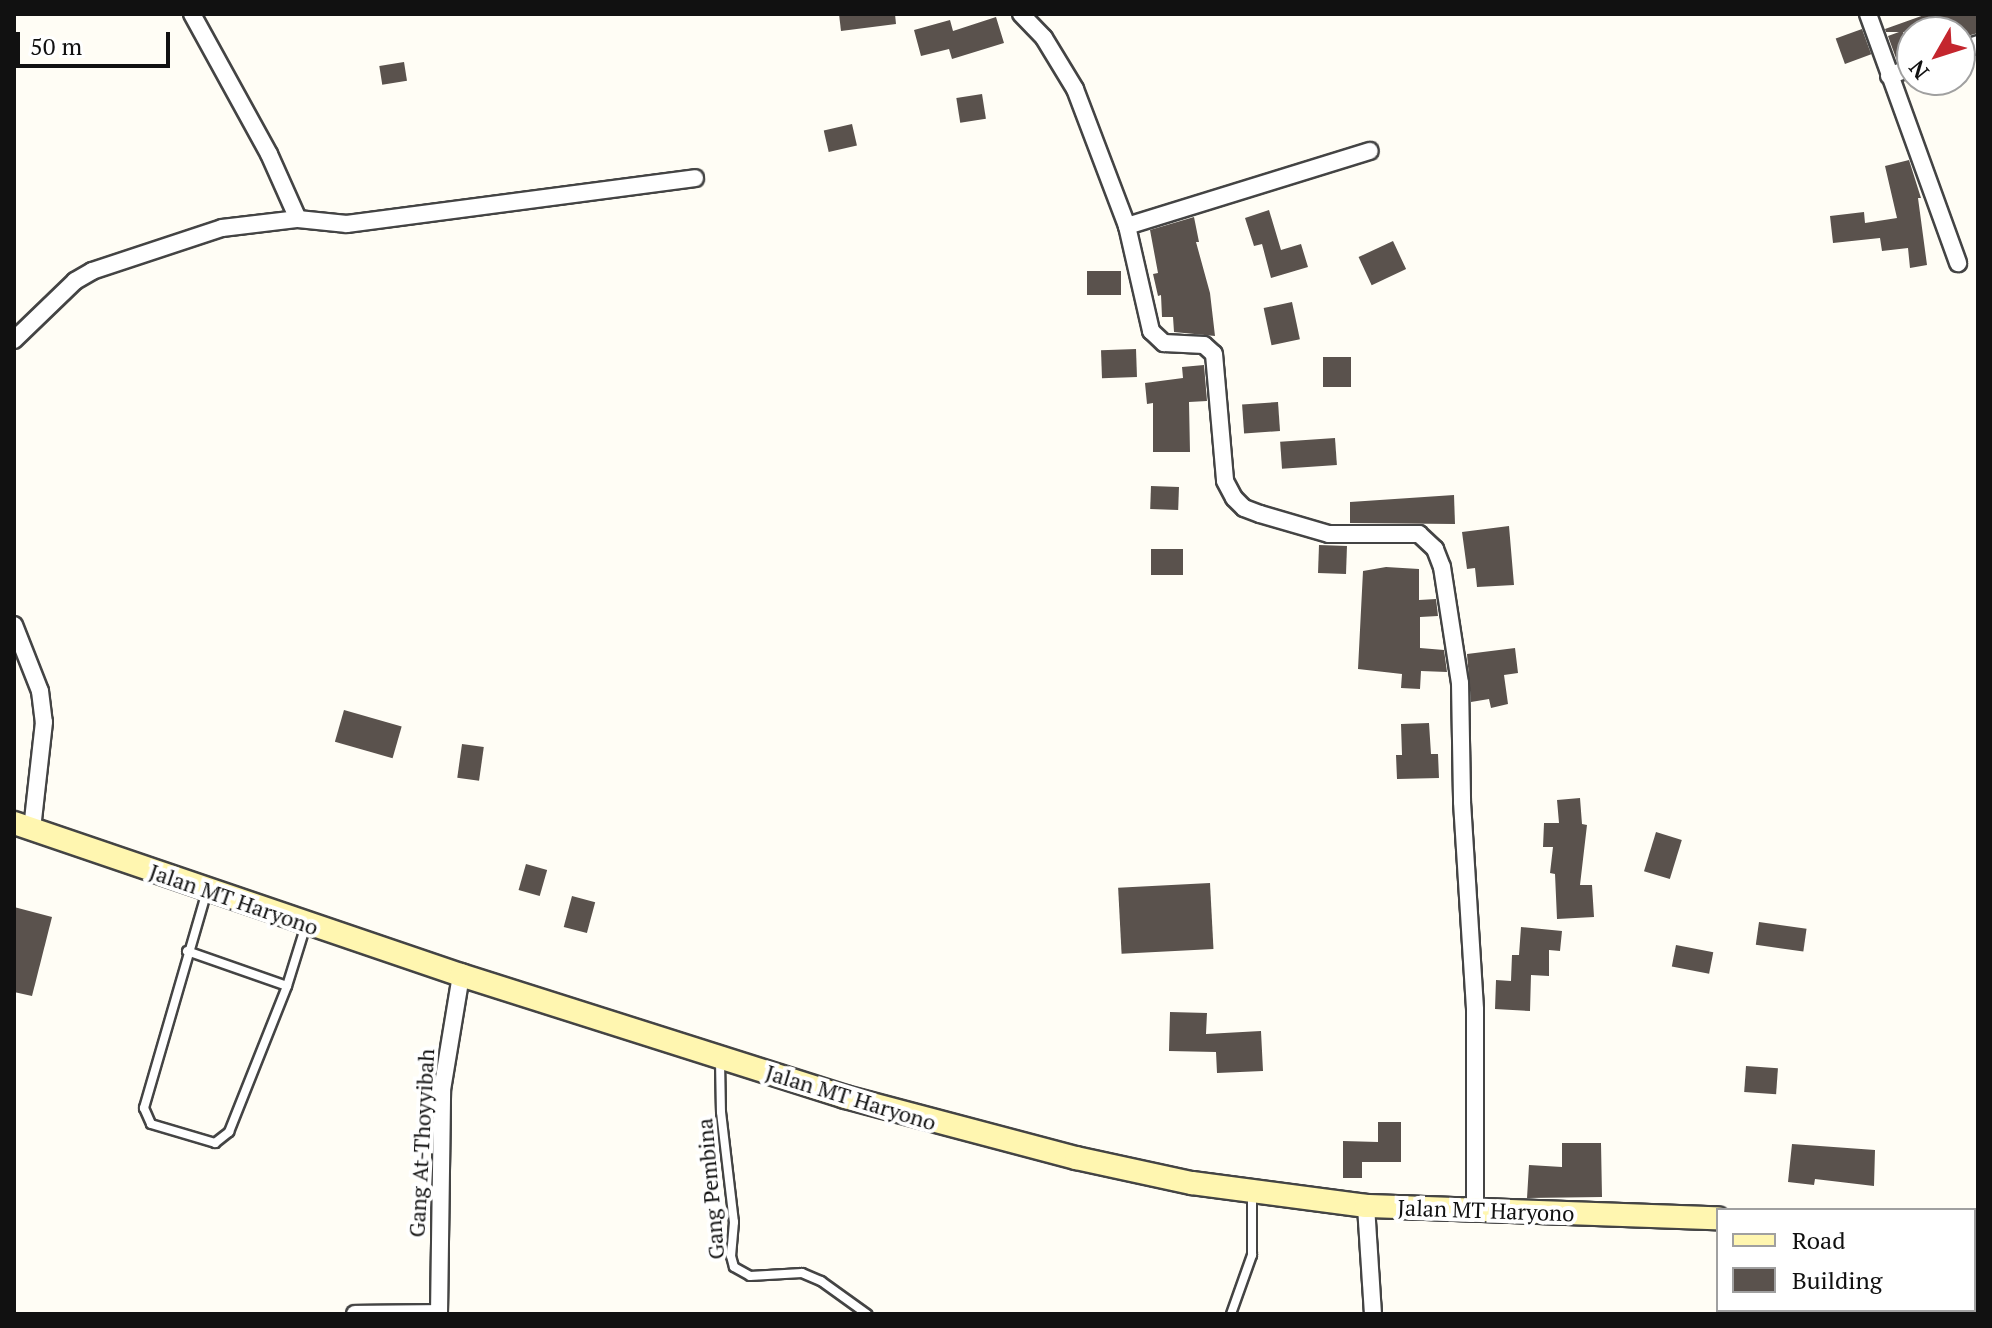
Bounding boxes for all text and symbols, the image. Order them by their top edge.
scale bar [20,16,174,66]
north arrow [1896,16,1976,96]
text: 50 m [30,30,82,62]
text: N [1902,55,1935,86]
street label: Jalan MT Haryono [146,858,322,940]
street label: Gang At-Thoyyibah [403,1048,439,1238]
street label: Jalan MT Haryono [763,1059,939,1135]
street label: Gang Pembina [691,1117,729,1261]
street label: Jalan MT Haryono [1397,1194,1575,1226]
legend [1716,1208,1976,1312]
text: Road [1792,1224,1846,1256]
text: Building [1792,1264,1882,1296]

